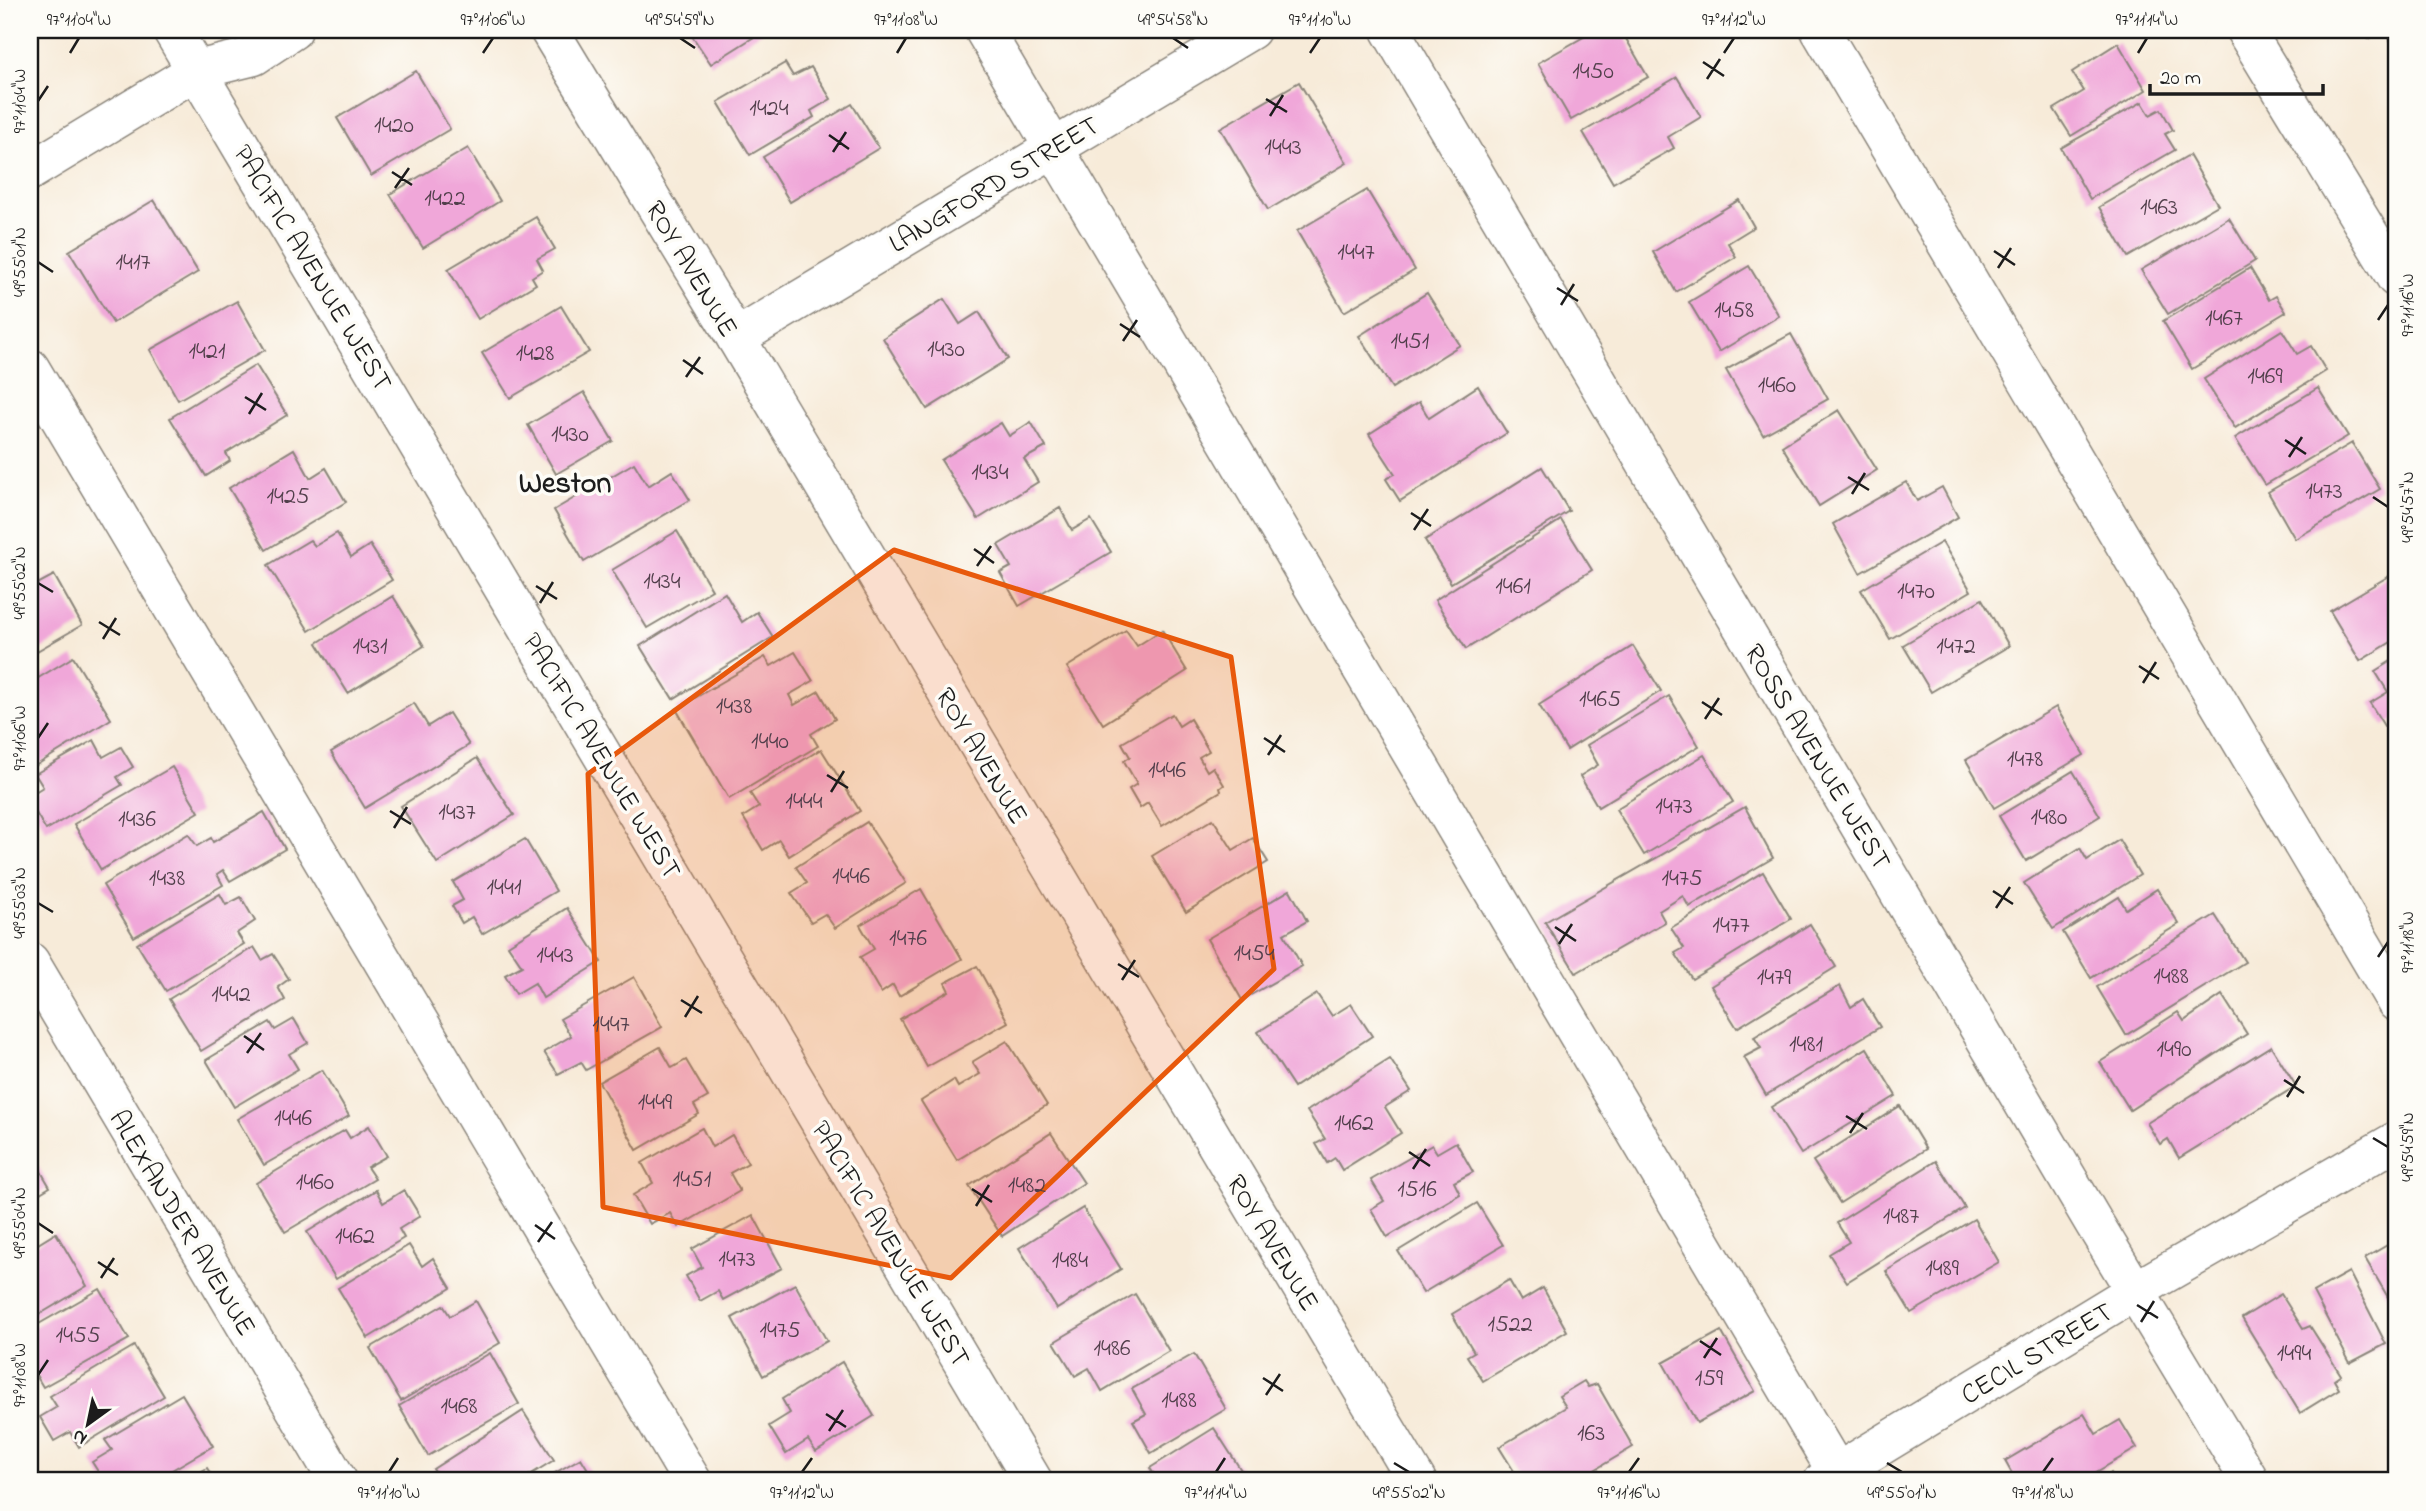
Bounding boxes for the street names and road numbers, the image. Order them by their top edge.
street label: LANGFORD STREET [882,107,1108,265]
street label: PACIFIC AVENUE WEST [221,138,401,400]
street label: ROY AVENUE [633,194,747,346]
street label: PACIFIC AVENUE WEST [510,626,690,888]
street label: ROSS AVENUE WEST [1732,637,1900,879]
street label: ROY AVENUE [923,681,1037,833]
street label: ALEXANDER AVENUE [97,1103,265,1345]
street label: PACIFIC AVENUE WEST [799,1114,979,1376]
street label: ROY AVENUE [1214,1168,1328,1320]
street label: CECIL STREET [1954,1293,2122,1417]

